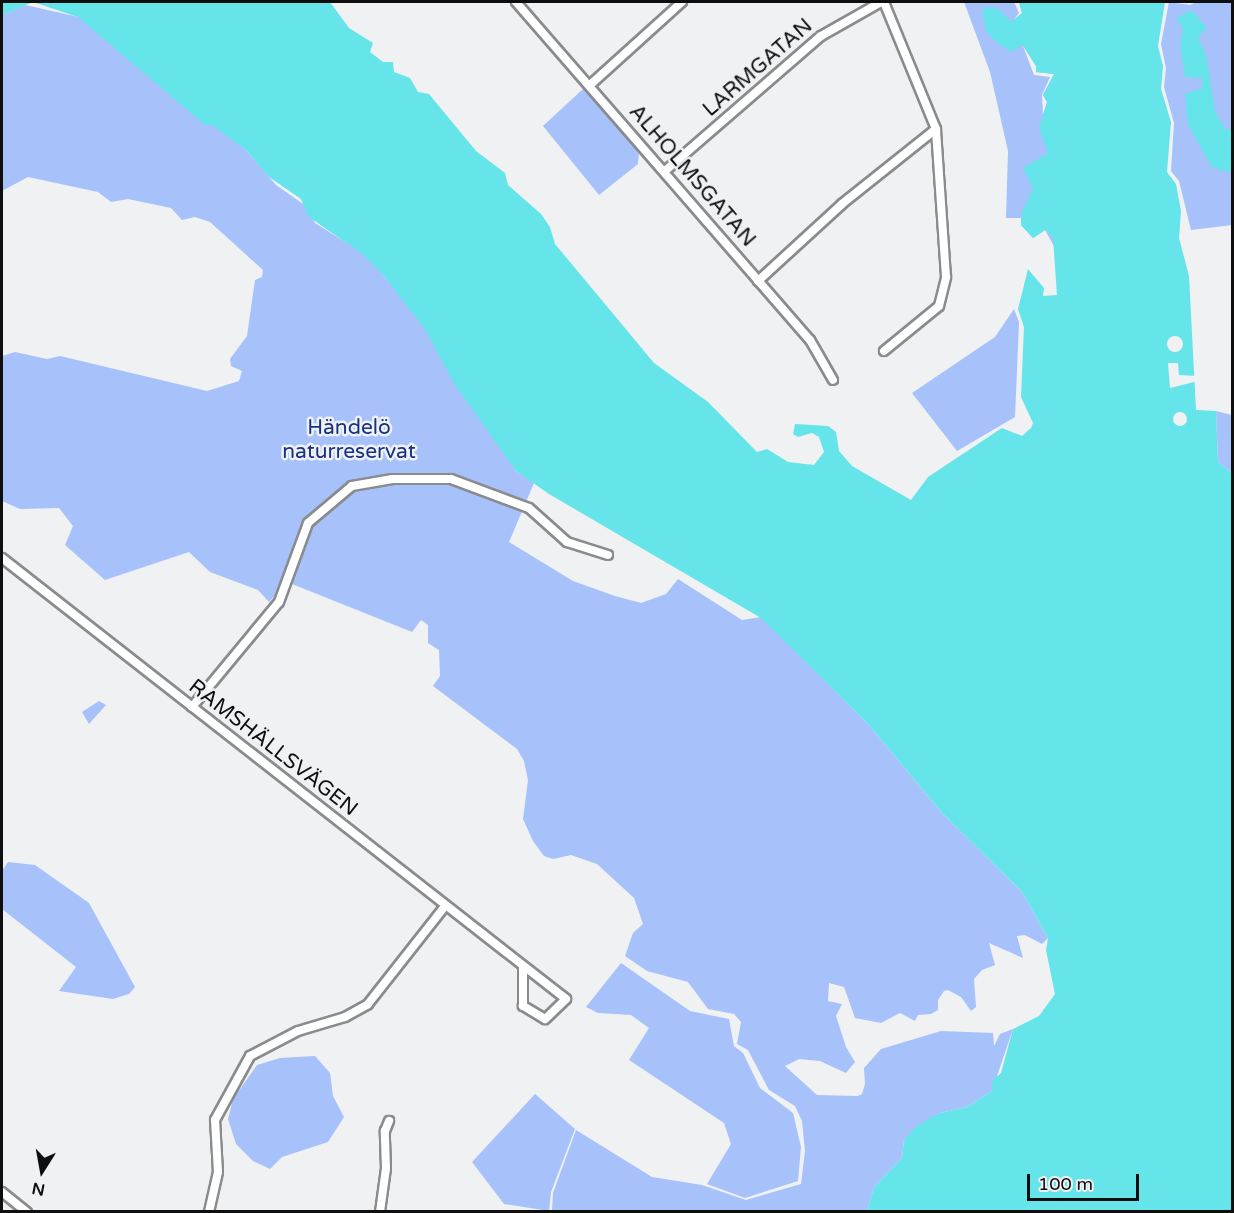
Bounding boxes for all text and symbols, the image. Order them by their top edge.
street label: LARMGATAN [698,14,818,122]
street label: ALHOLMSGATAN [623,100,761,252]
park label: Händelö naturreservat [282,415,416,465]
street label: RAMSHÄLLSVÄGEN [183,674,363,822]
north arrow [12,1141,72,1201]
scale bar [1030,1162,1142,1200]
text: 100 m [1038,1173,1093,1195]
text: N [30,1178,47,1200]

